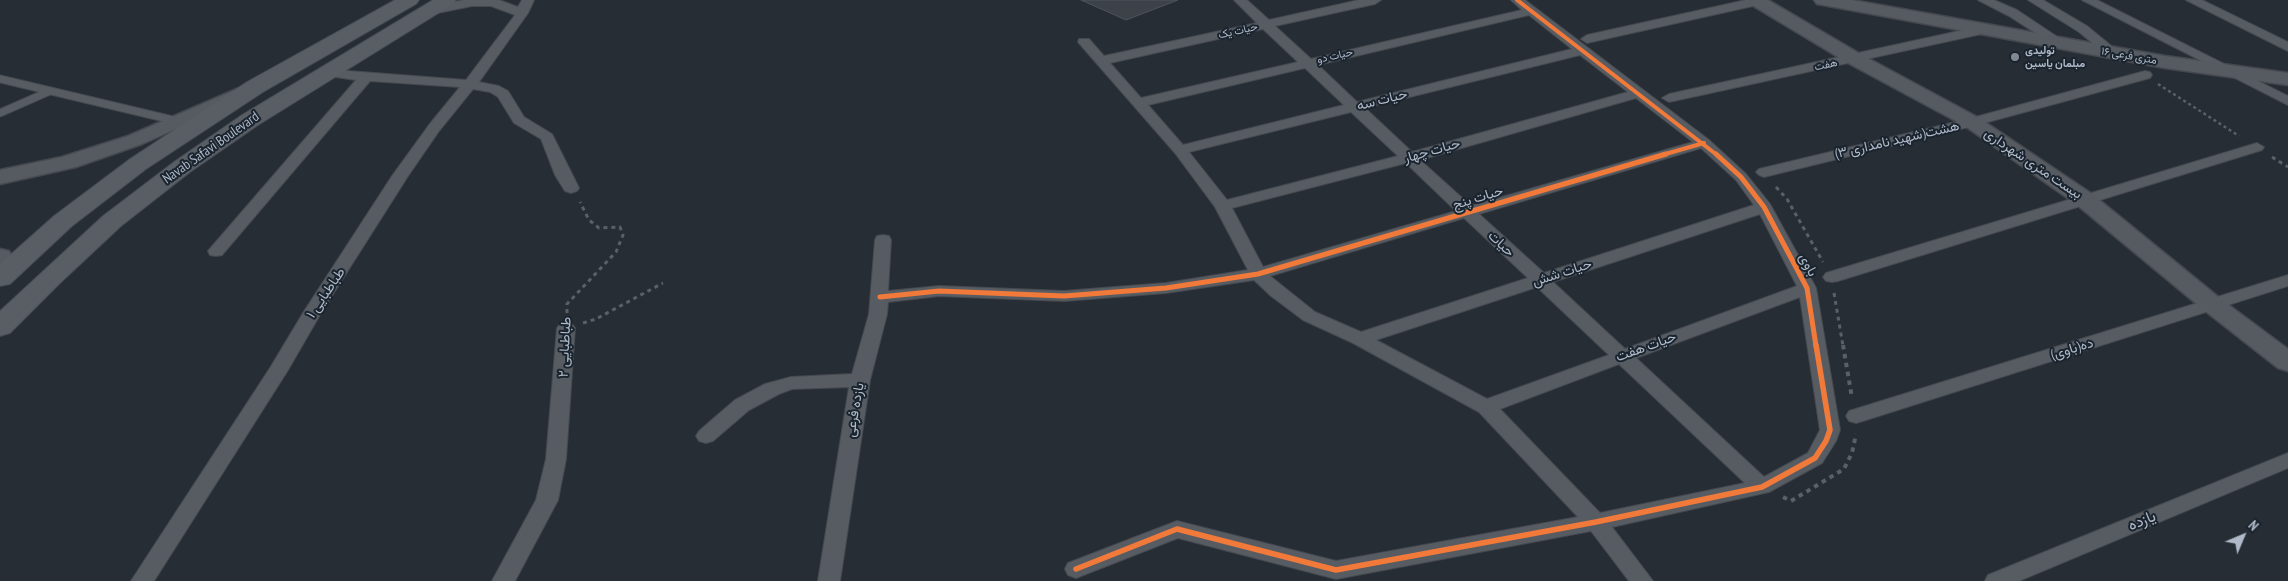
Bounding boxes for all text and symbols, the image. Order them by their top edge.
street label: حیات یک [1217,20,1259,42]
place label: تولیدی مبلمان یاسین [2025,44,2085,70]
street label: حیات دو [1316,45,1354,67]
street label: ۱۶ متری فرعی [2100,45,2158,67]
marker: تولیدی مبلمان یاسین [2009,51,2021,63]
street label: هفت [1813,56,1839,74]
street label: حیات سه [1355,86,1409,114]
street label: Navab Safavi Boulevard [160,108,262,188]
street label: هشت(شهید نامداری ۳) [1833,118,1961,162]
street label: بیست متری شهرداری [1981,125,2085,203]
street label: حیات چهار [1402,135,1462,167]
street label: حیات پنج [1451,182,1505,214]
street label: حیات [1484,228,1518,260]
street label: باوی [1795,251,1821,279]
street label: حیات شش [1530,255,1594,291]
street label: طباطبایی ۱ [303,264,349,322]
street label: طباطبایی ۲ [555,316,575,378]
street label: حیات هفت [1614,328,1678,366]
street label: ده(باوی) [2049,335,2095,363]
street label: یازده فرعی [842,381,868,439]
street label: یازده [2125,507,2159,535]
north arrow [2218,511,2268,561]
text: N [2245,516,2263,534]

